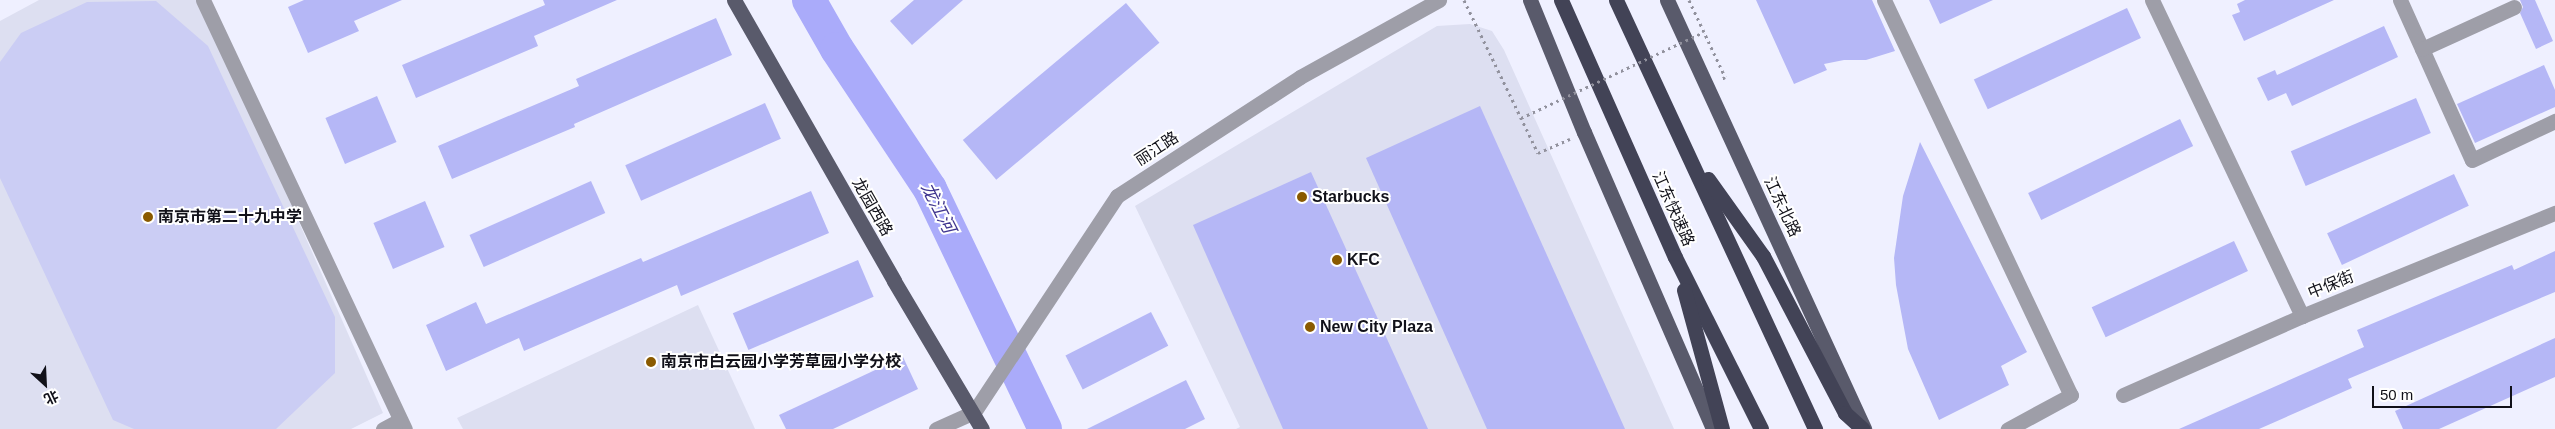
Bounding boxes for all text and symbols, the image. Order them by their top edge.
street label: 丽江路 [1132,128,1182,170]
street label: 江东快速路 [1648,169,1698,249]
street label: 龙园西路 [848,174,896,240]
street label: 江东北路 [1760,174,1804,240]
water label: 龙江河 [916,179,960,237]
place label: Starbucks [1312,187,1389,207]
marker: Starbucks [1296,191,1308,203]
place label: 南京市第二十九中学 [158,207,302,227]
marker: 南京市第二十九中学 [142,211,154,223]
place label: KFC [1347,250,1380,270]
marker: KFC [1331,254,1343,266]
street label: 中保街 [2305,267,2357,303]
place label: New City Plaza [1320,317,1433,337]
marker: New City Plaza [1304,321,1316,333]
place label: 南京市白云园小学芳草园小学分校 [661,352,901,372]
marker: 南京市白云园小学芳草园小学分校 [645,356,657,368]
north arrow [20,359,70,409]
scale bar [2375,376,2515,408]
text: 50 m [2380,386,2413,403]
text: 北 [42,387,61,408]

